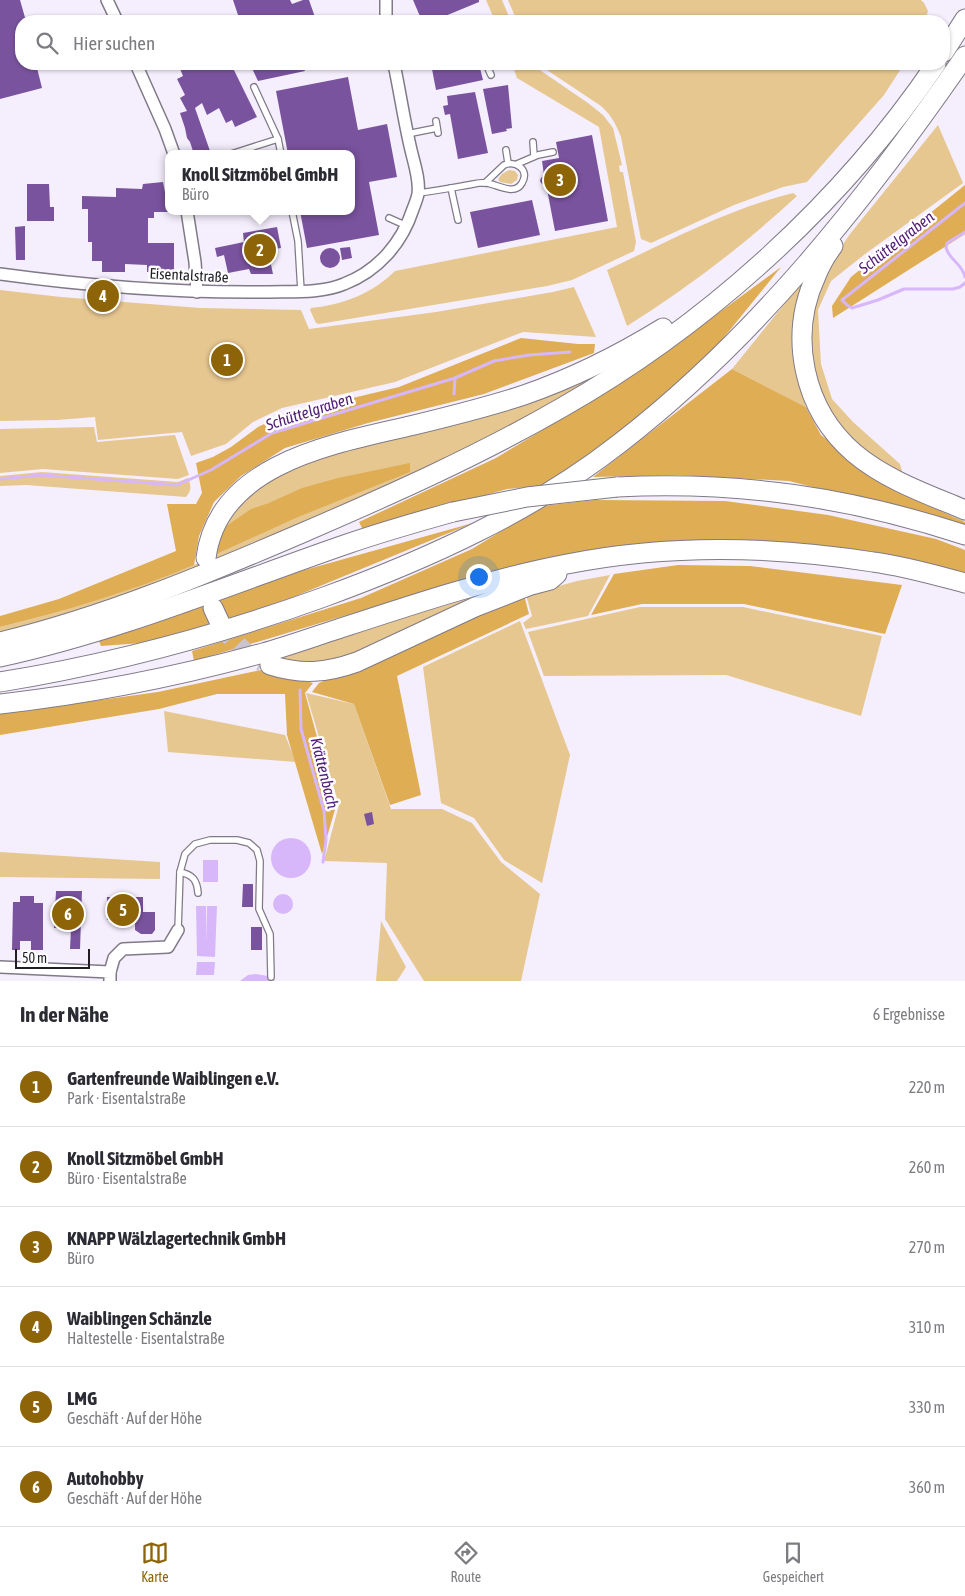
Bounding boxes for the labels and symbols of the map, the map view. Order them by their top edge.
pin: 3 [544,161,576,199]
water label: Schüttelgraben [854,207,938,278]
pin: 2 [244,231,276,269]
street label: Eisentalstraße [149,264,229,286]
pin: 4 [87,277,119,315]
pin: 1 [211,341,243,379]
water label: Schüttelgraben [262,388,355,435]
your location [466,564,492,590]
water label: Krättenbach [308,736,343,810]
pin: 5 [107,891,139,929]
pin: 6 [52,895,84,933]
scale bar [15,946,90,969]

